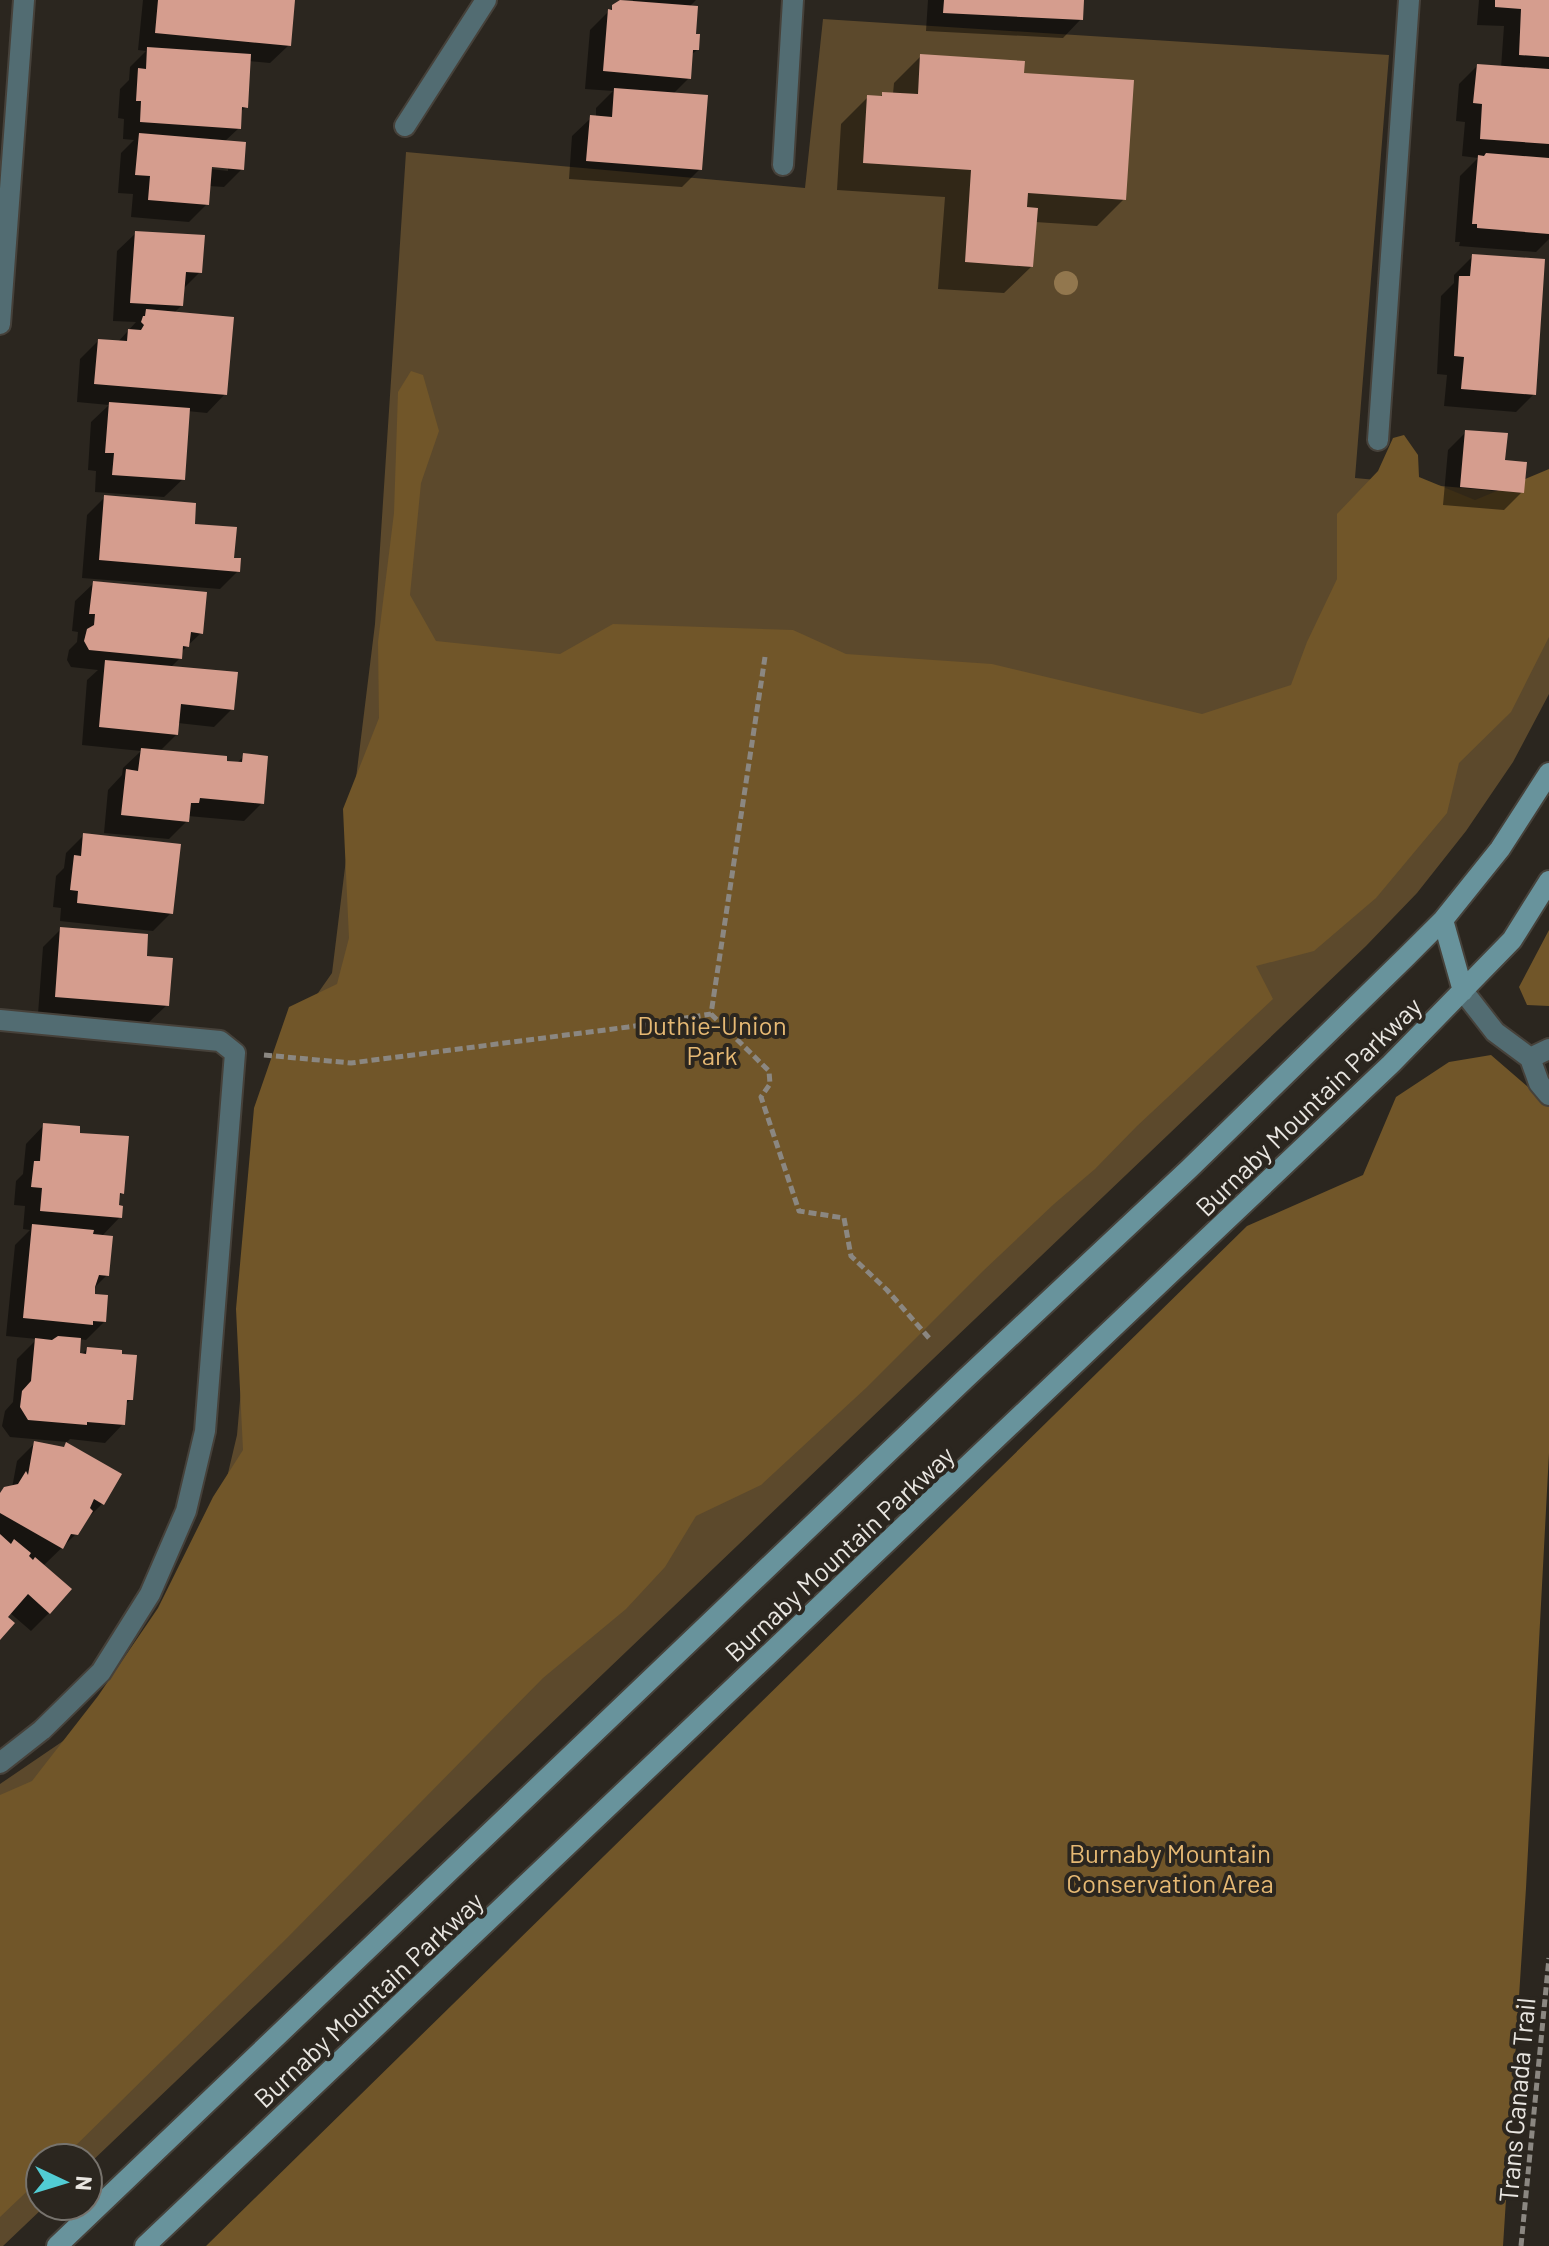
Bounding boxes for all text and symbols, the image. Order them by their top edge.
street label: Burnaby Mountain Parkway [1189,990,1427,1222]
park label: Duthie-Union Park [637,1009,787,1070]
street label: Burnaby Mountain Parkway [718,1439,960,1667]
park label: Burnaby Mountain Conservation Area [1066,1837,1274,1898]
street label: Burnaby Mountain Parkway [247,1885,489,2113]
street label: Trans Canada Trail [1492,1996,1540,2204]
north arrow [24,2142,104,2222]
text: N [71,2175,98,2192]

